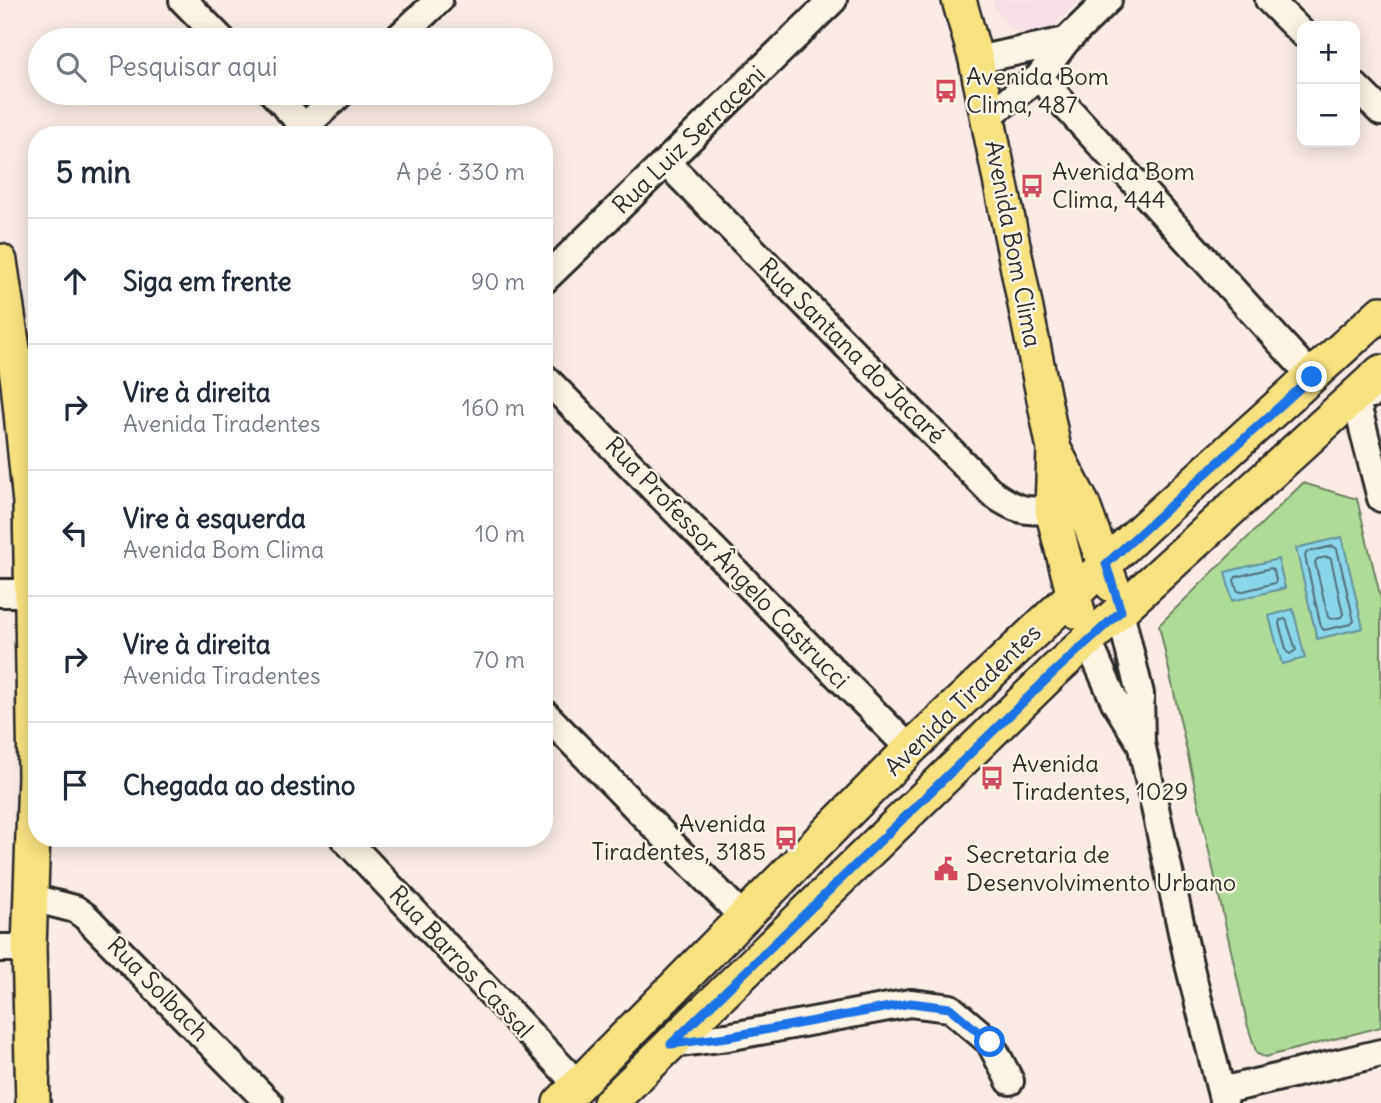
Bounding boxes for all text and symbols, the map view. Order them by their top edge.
map controls [1297,21,1360,147]
button: + [1297,21,1360,84]
search box [28,28,553,105]
icon: search [52,48,90,86]
text: Pesquisar aqui [108,50,277,83]
street label: Rua Luiz Serraceni [606,59,771,220]
place label: Avenida Bom Clima, 487 [966,61,1109,119]
bus stop icon: Avenida Bom Clima, 487 [932,77,960,105]
button: − [1297,84,1360,147]
street label: Avenida Bom Clima [979,138,1049,350]
text: 5 min [56,153,131,191]
place label: Avenida Bom Clima, 444 [1052,156,1195,214]
text: A pé · 330 m [396,157,525,186]
bus stop icon: Avenida Bom Clima, 444 [1018,172,1046,200]
street label: Rua Santana do Jacaré [753,251,952,450]
icon: ahead [56,262,94,300]
text: Siga em frente [123,265,291,298]
text: 90 m [471,267,525,296]
route end [1296,361,1327,392]
text: Vire à direita [123,376,271,409]
icon: right [56,388,94,426]
text: 160 m [462,393,525,422]
text: Avenida Tiradentes [123,409,320,438]
street label: Rua Professor Ângelo Castrucci [599,430,856,695]
text: Vire à esquerda [123,502,306,535]
icon: left [56,514,94,552]
text: 10 m [475,519,525,548]
text: Avenida Bom Clima [123,535,324,564]
street label: Avenida Tiradentes [878,617,1047,782]
text: Vire à direita [123,628,271,661]
icon: right [56,640,94,678]
text: 70 m [473,645,525,674]
text: Avenida Tiradentes [123,661,320,690]
place label: Avenida Tiradentes, 1029 [1012,748,1188,806]
bus stop icon: Avenida Tiradentes, 1029 [978,764,1006,792]
icon: arrive [56,766,94,804]
text: Chegada ao destino [123,769,355,802]
place label: Avenida Tiradentes, 3185 [591,808,766,866]
bus stop icon: Avenida Tiradentes, 3185 [772,824,800,852]
place label: Secretaria de Desenvolvimento Urbano [966,839,1236,897]
public building icon: Secretaria de Desenvolvimento Urbano [932,855,960,883]
street label: Rua Barros Cassal [383,879,540,1044]
street label: Rua Solbach [102,930,216,1047]
route start [974,1026,1005,1057]

